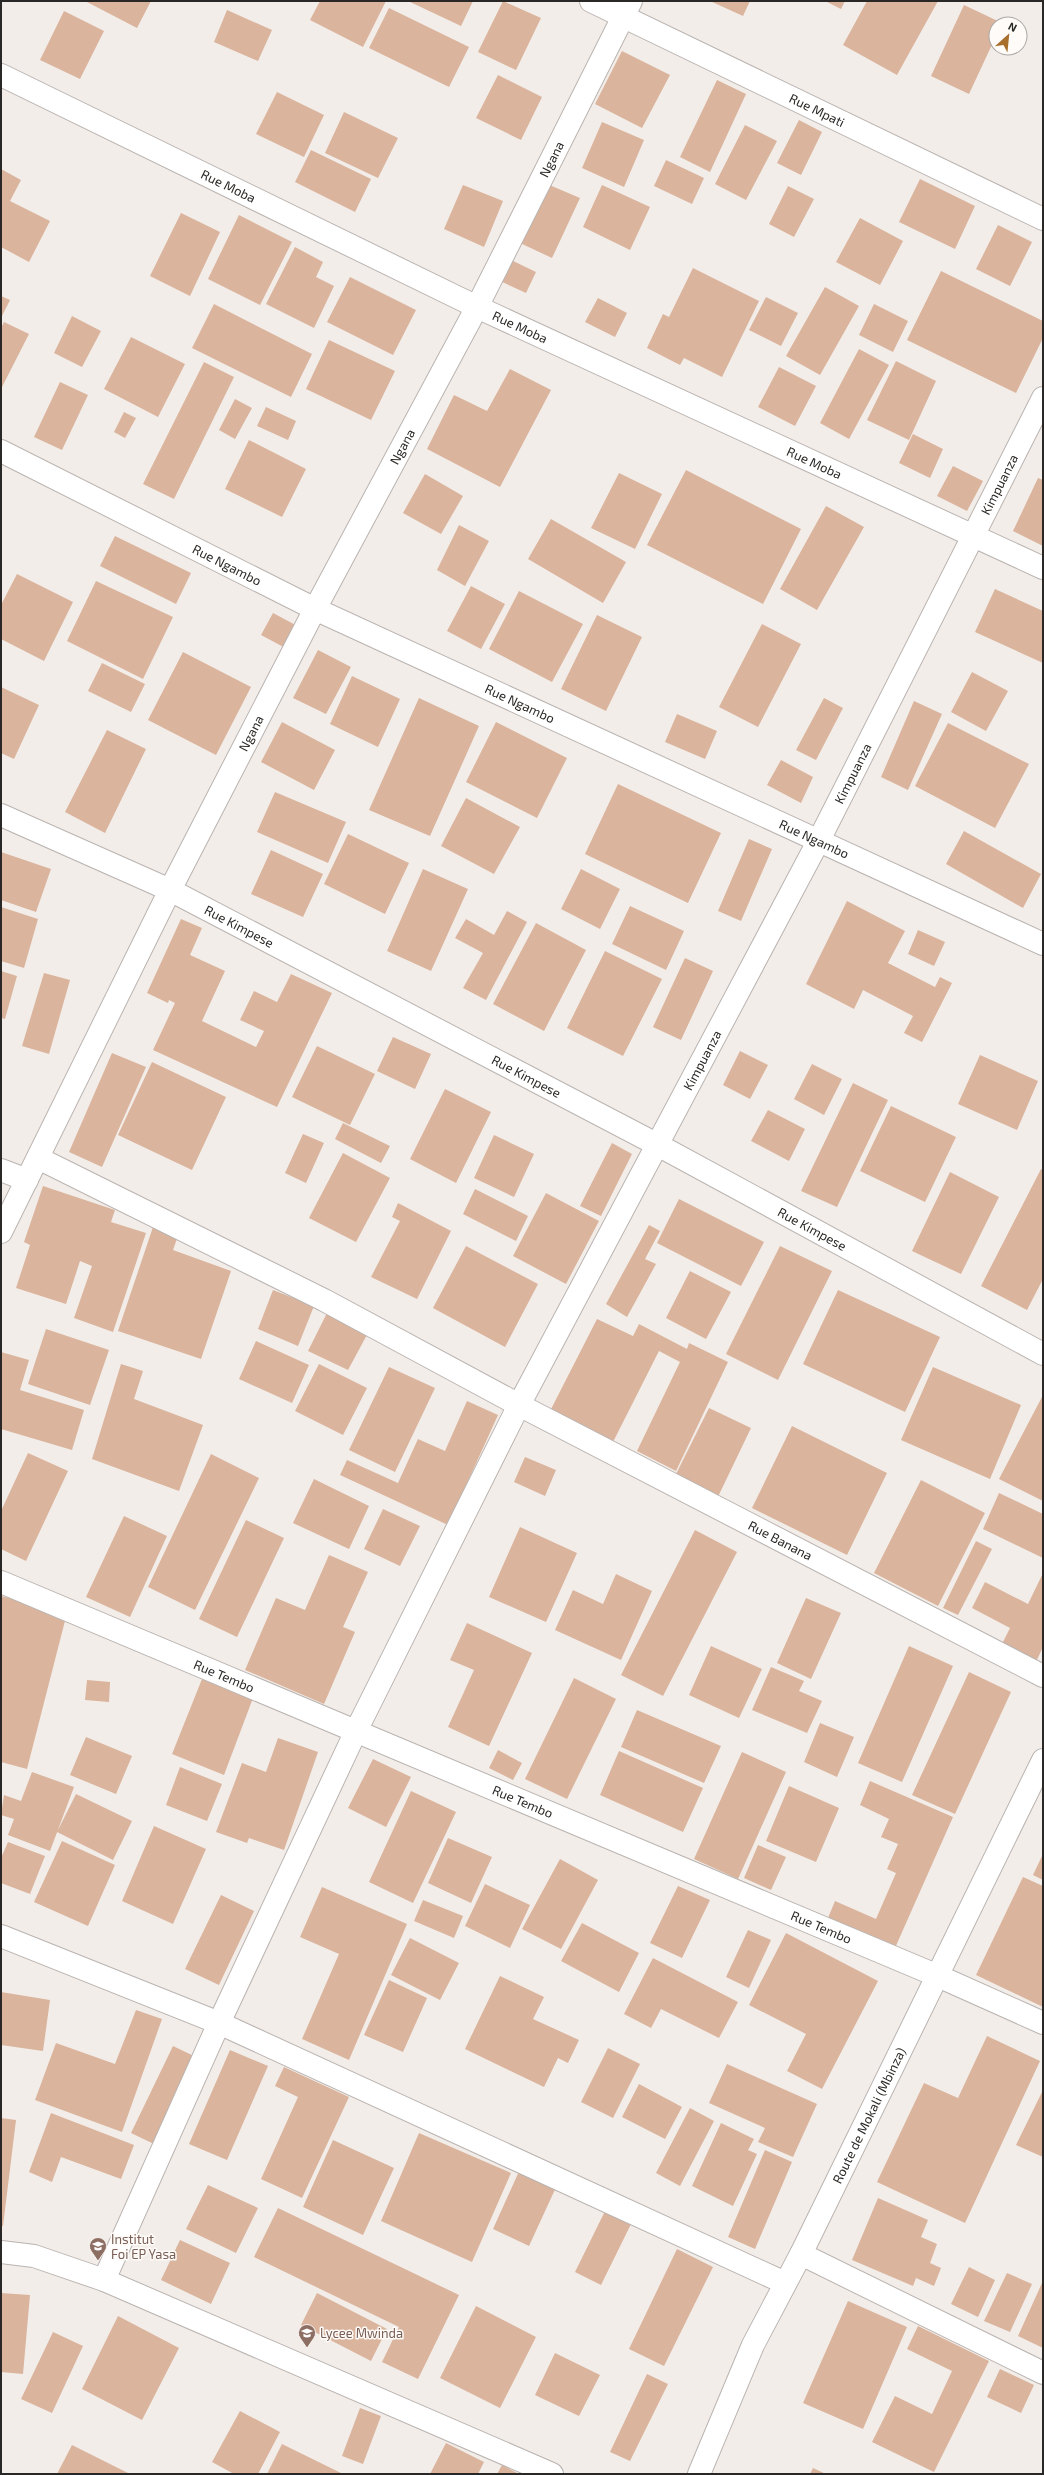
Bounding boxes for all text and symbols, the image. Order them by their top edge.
north arrow [988,16,1028,56]
text: N [1006,19,1019,34]
street label: Rue Mpati [787,90,847,130]
street label: Ngana [536,138,567,180]
street label: Rue Moba [199,166,258,206]
street label: Rue Moba [490,307,550,346]
street label: Ngana [386,426,418,467]
street label: Rue Moba [784,443,844,482]
street label: Kimpuanza [977,451,1021,517]
street label: Rue Ngambo [190,541,264,589]
street label: Rue Ngambo [482,680,557,726]
street label: Ngana [235,712,267,754]
street label: Kimpuanza [831,740,875,806]
street label: Rue Ngambo [777,816,852,862]
street label: Rue Kimpese [202,902,277,951]
street label: Kimpuanza [680,1027,725,1093]
street label: Rue Kimpese [489,1052,564,1101]
street label: Rue Kimpese [775,1204,849,1254]
street label: Rue Banana [746,1517,815,1563]
street label: Rue Tembo [191,1656,257,1696]
street label: Rue Tembo [490,1782,556,1821]
street label: Rue Tembo [789,1907,854,1947]
street label: Route de Mokali (Mbinza) [829,2045,909,2186]
place label: Institut Foi EP Yasa [111,2231,176,2262]
school or university icon: Institut Foi EP Yasa [88,2236,108,2261]
school or university icon: Lycee Mwinda [297,2323,317,2348]
place label: Lycee Mwinda [320,2325,403,2341]

